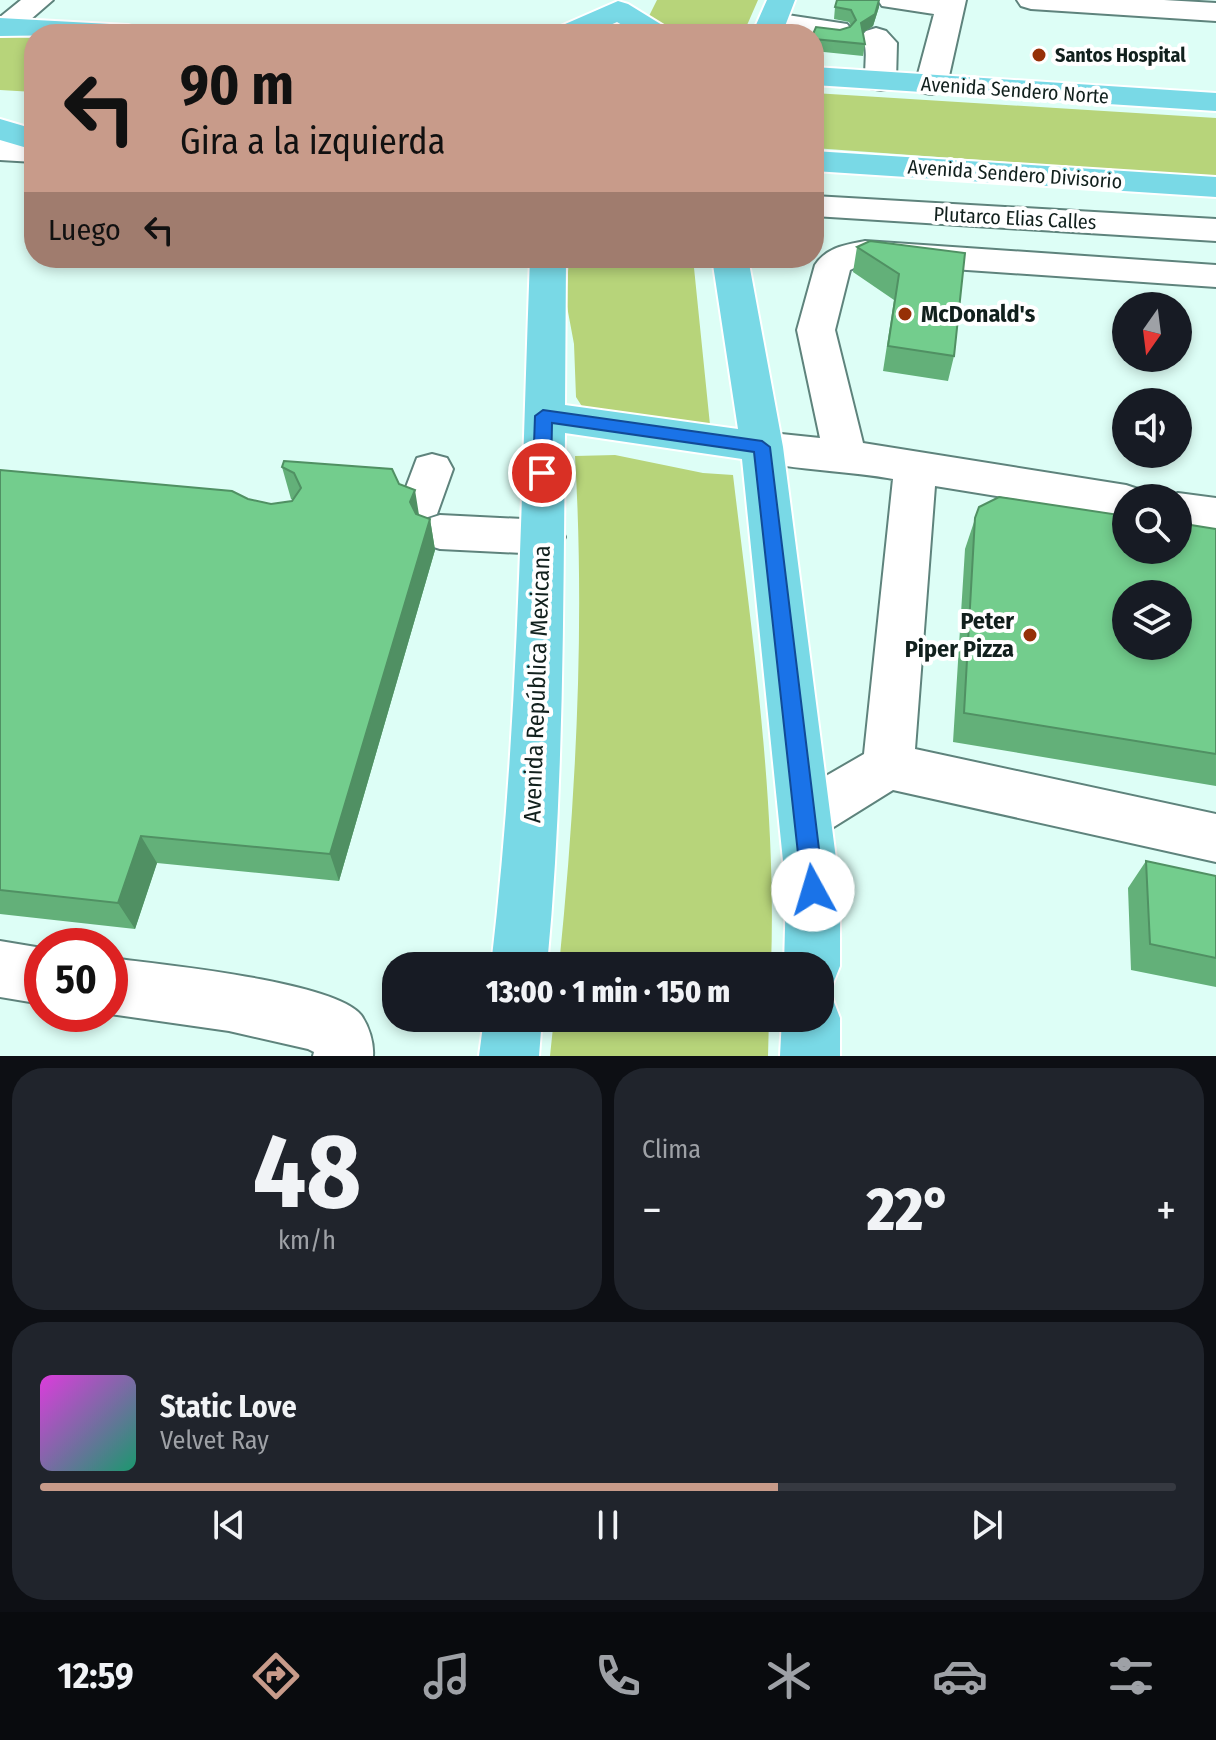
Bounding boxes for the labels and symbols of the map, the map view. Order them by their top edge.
place label: Santos Hospital [1055,43,1186,67]
marker: Santos Hospital [1030,46,1048,64]
street label: Avenida Sendero Norte [920,71,1110,109]
street label: Avenida Sendero Divisorio [907,155,1123,193]
street label: Plutarco Elias Calles [933,202,1097,234]
north arrow [1112,292,1192,372]
place label: McDonald's [921,300,1036,328]
marker: McDonald's [896,305,914,323]
pin [508,439,576,507]
street label: Avenida República Mexicana [518,545,556,823]
place label: Peter Piper Pizza [905,607,1014,663]
marker: Peter Piper Pizza [1021,626,1039,644]
position arrow [771,848,855,932]
speed limit sign: 50 [24,928,128,1032]

